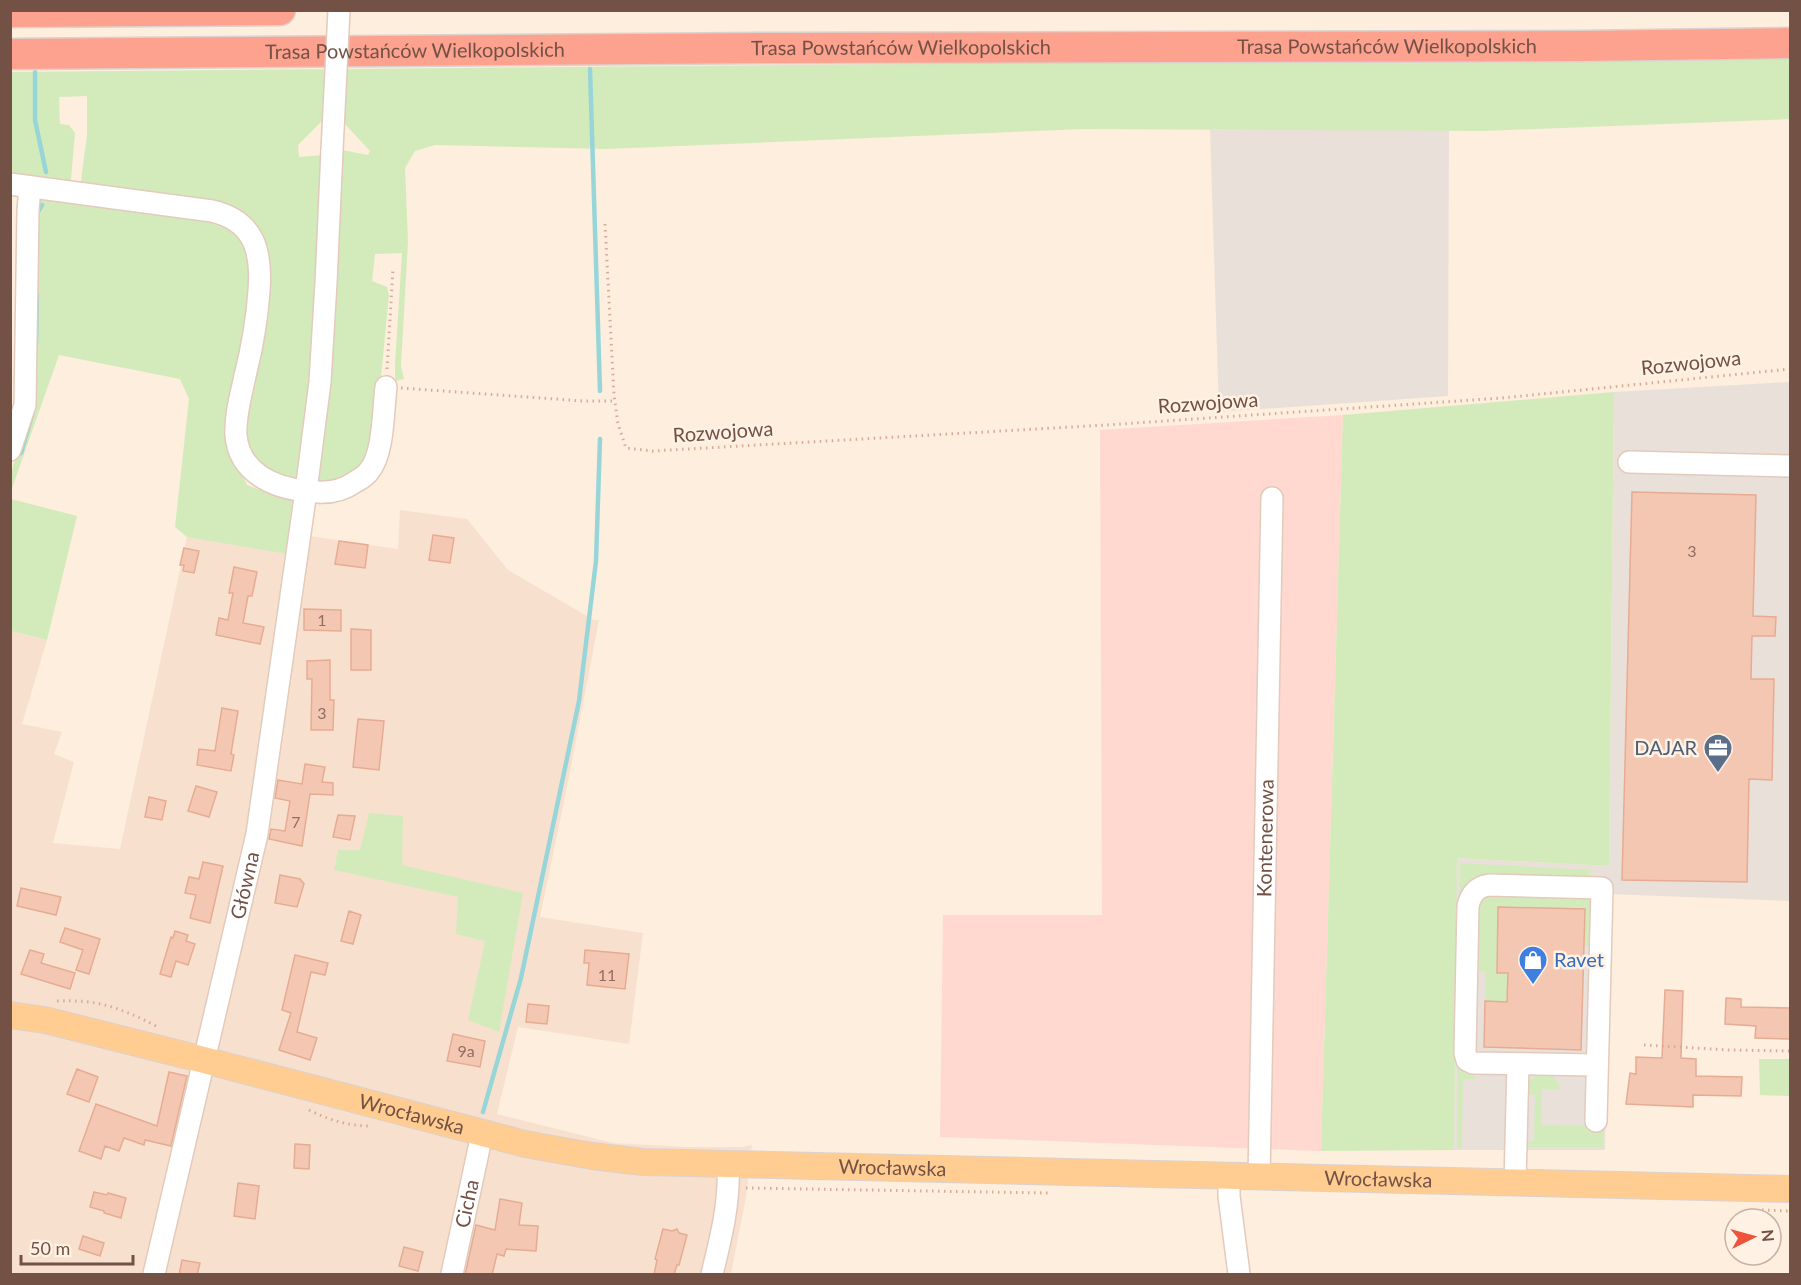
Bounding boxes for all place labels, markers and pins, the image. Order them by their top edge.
office icon: DAJAR [1702,732,1734,774]
place label: DAJAR [1634,735,1697,759]
shop icon: Ravet [1517,944,1549,986]
place label: Ravet [1554,947,1604,971]

